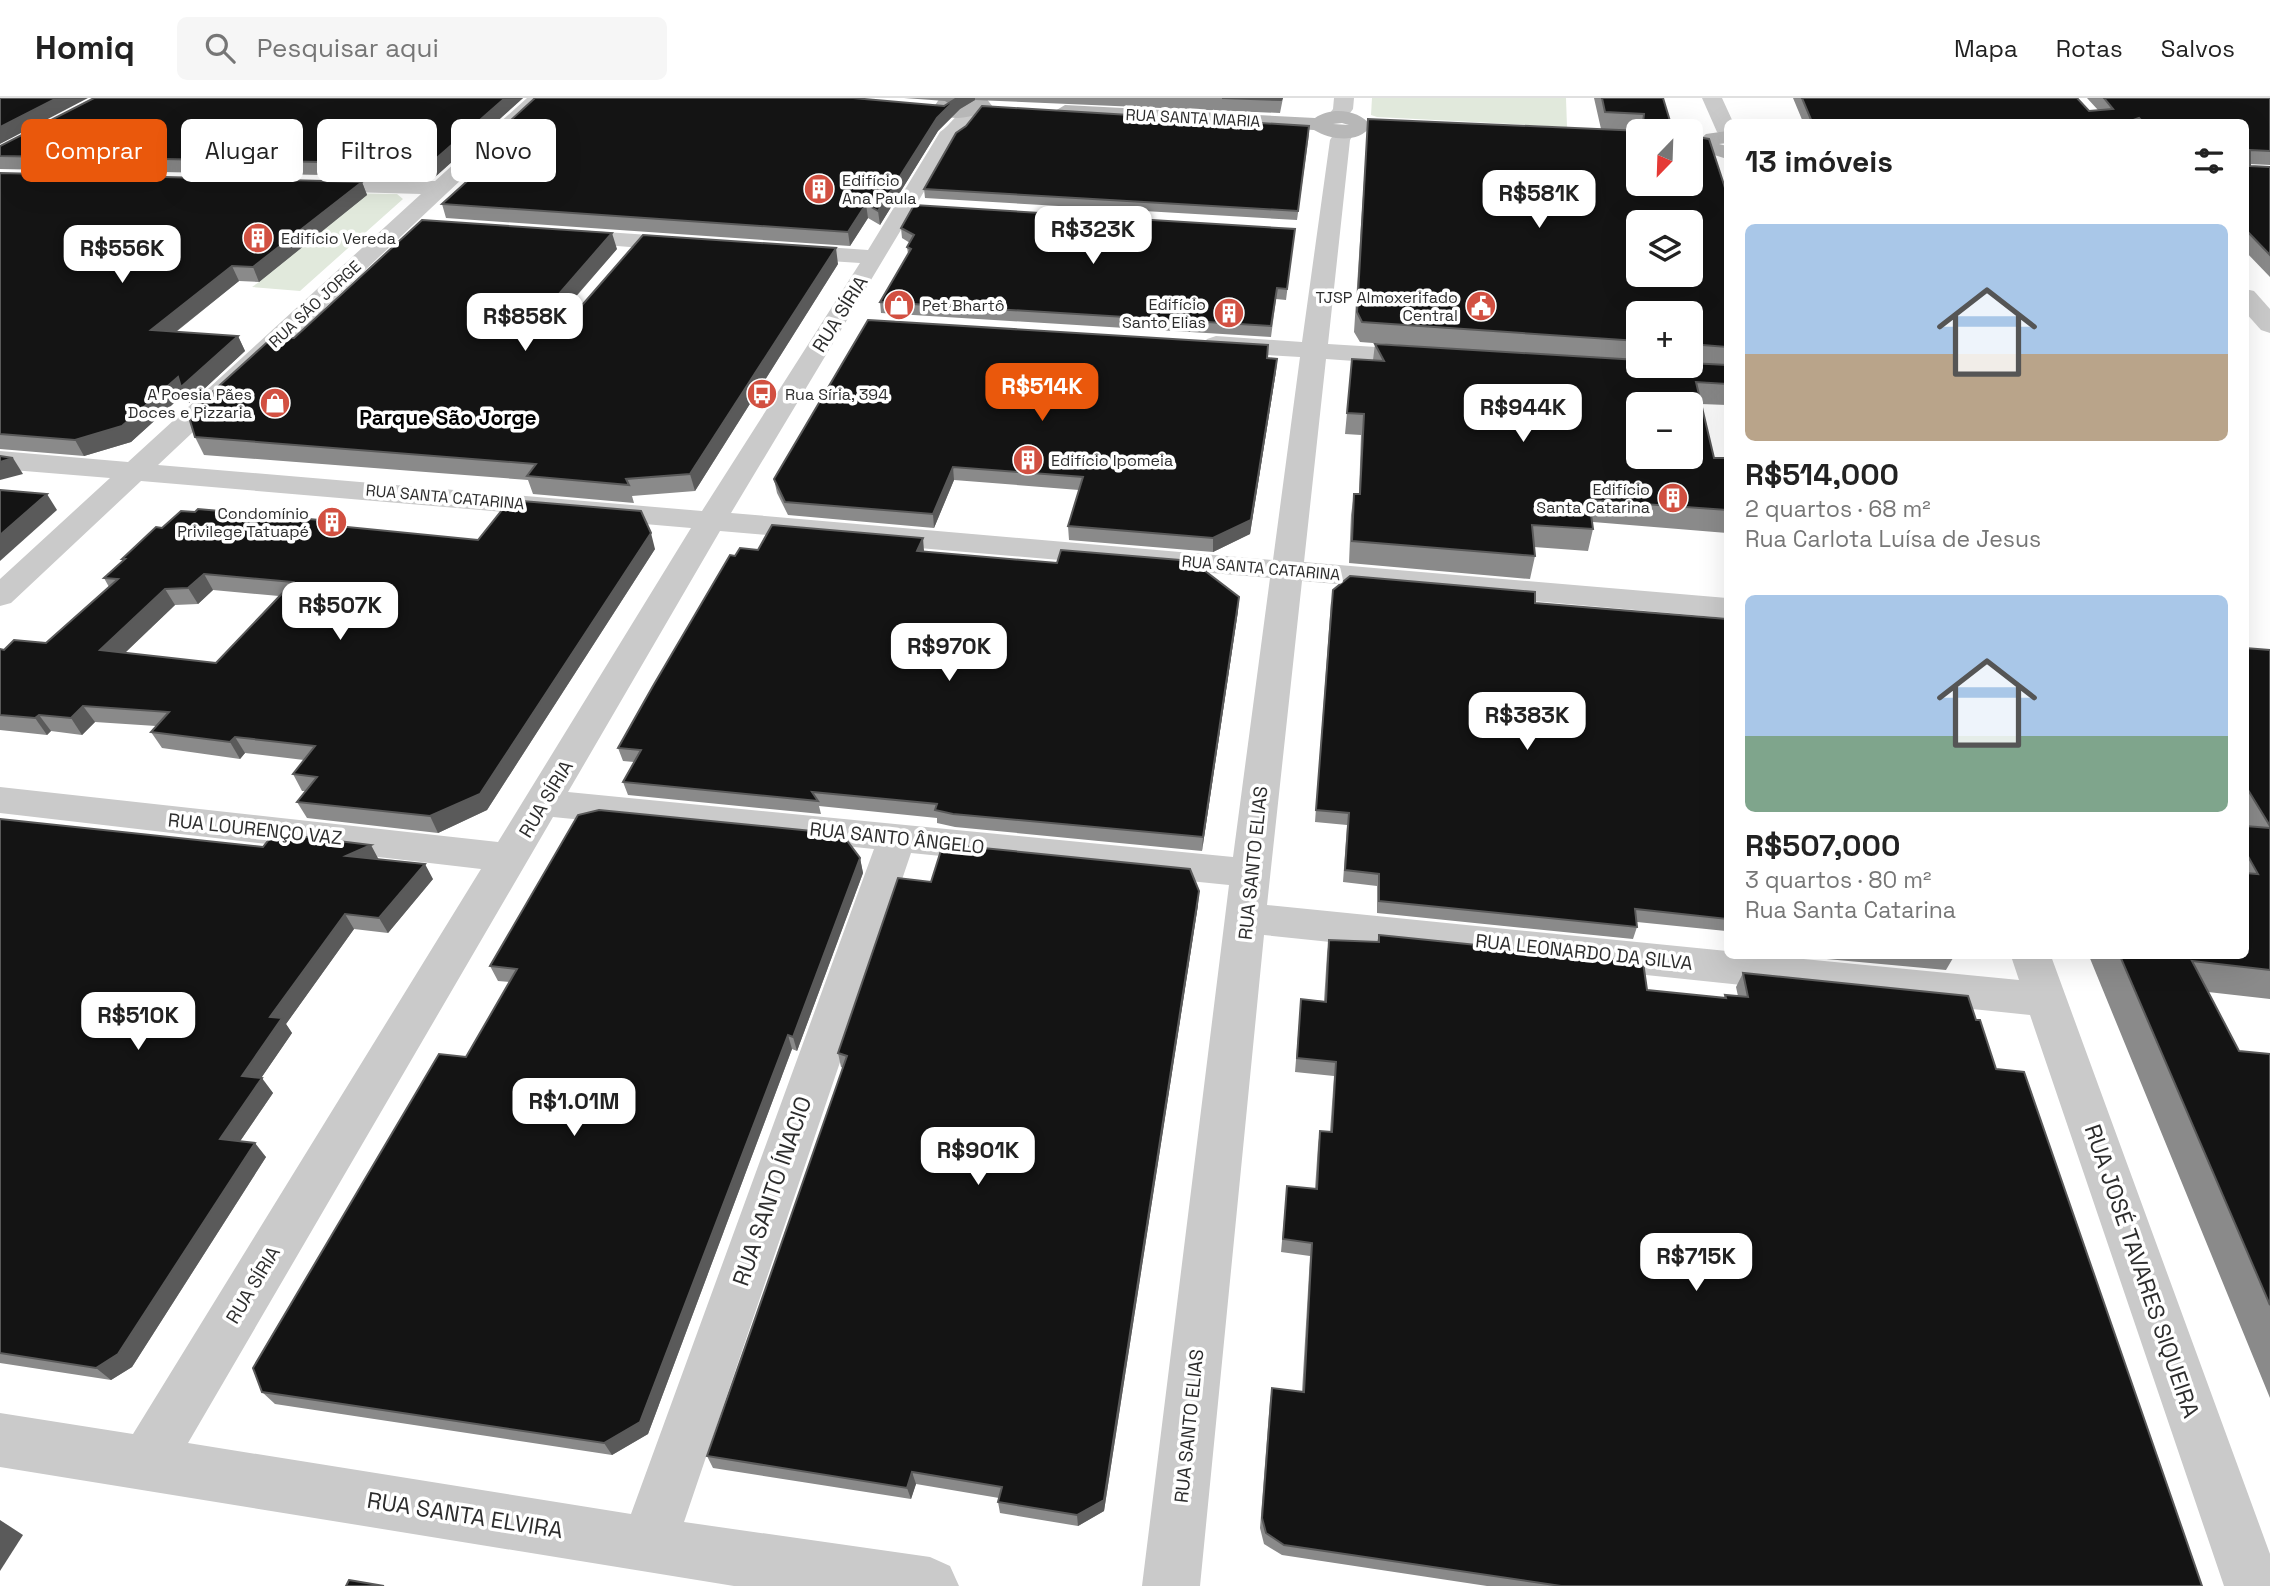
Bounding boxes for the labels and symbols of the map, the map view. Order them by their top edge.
street label: RUA SANTA MARIA [1125,104,1261,132]
north arrow [1626,119,1703,196]
place label: Edifício Ana Paula [842,170,917,209]
pin: R$581K [1482,170,1596,230]
building icon: Edifício Ana Paula [802,172,836,206]
pin: R$323K [1036,206,1150,266]
building icon: Edifício Vereda [241,221,275,255]
pin: R$556K [65,226,179,285]
place label: Edifício Vereda [281,228,396,249]
street label: RUA SÃO JORGE [264,256,366,352]
street label: RUA SÍRIA [807,271,873,357]
place label: TJSP Almoxerifado Central [1316,287,1458,326]
shop icon: Pet Bhartô [882,288,916,322]
public building icon: TJSP Almoxerifado Central [1464,289,1498,323]
pin: R$858K [468,294,582,353]
place label: Edifício Santo Elias [1122,294,1206,333]
place label: Pet Bhartô [922,295,1005,316]
building icon: Edifício Santo Elias [1212,296,1246,330]
pin: R$514K [985,364,1099,423]
bus stop icon: Rua Síria, 394 [745,377,779,411]
place label: A Poesia Pães Doces e Pizzaria [128,384,252,423]
place label: Rua Síria, 394 [785,384,888,405]
pin: R$944K [1466,384,1580,444]
shop icon: A Poesia Pães Doces e Pizzaria [258,386,292,420]
district label: Parque São Jorge [359,404,537,431]
building icon: Edifício Ipomeia [1011,443,1045,477]
place label: Edifício Ipomeia [1051,450,1173,471]
place label: Edifício Santa Catarina [1536,479,1650,518]
street label: RUA SANTA CATARINA [365,480,525,514]
building icon: Edifício Santa Catarina [1656,481,1690,515]
place label: Condomínio Privilege Tatuapé [177,503,309,542]
building icon: Condomínio Privilege Tatuapé [315,505,349,539]
street label: RUA SANTA CATARINA [1181,551,1341,585]
pin: R$507K [283,582,397,642]
pin: R$970K [892,624,1006,683]
pin: R$383K [1470,692,1584,752]
street label: RUA SÍRIA [513,756,579,842]
street label: RUA SANTO ELIAS [1232,785,1274,941]
street label: RUA LOURENÇO VAZ [167,807,343,851]
street label: RUA SANTO ÂNGELO [808,816,986,860]
street label: RUA LEONARDO DA SILVA [1474,928,1694,976]
pin: R$510K [81,992,195,1052]
pin: R$1.01M [509,1079,639,1138]
street label: RUA SANTO ÍNACIO [726,1092,818,1290]
street label: RUA JOSÉ TAVARES SIQUEIRA [2078,1120,2206,1422]
pin: R$901K [921,1128,1035,1187]
pin: R$715K [1639,1234,1753,1293]
street label: RUA SÍRIA [220,1242,286,1328]
street label: RUA SANTO ELIAS [1168,1348,1210,1504]
street label: RUA SANTA ELVIRA [365,1485,565,1545]

